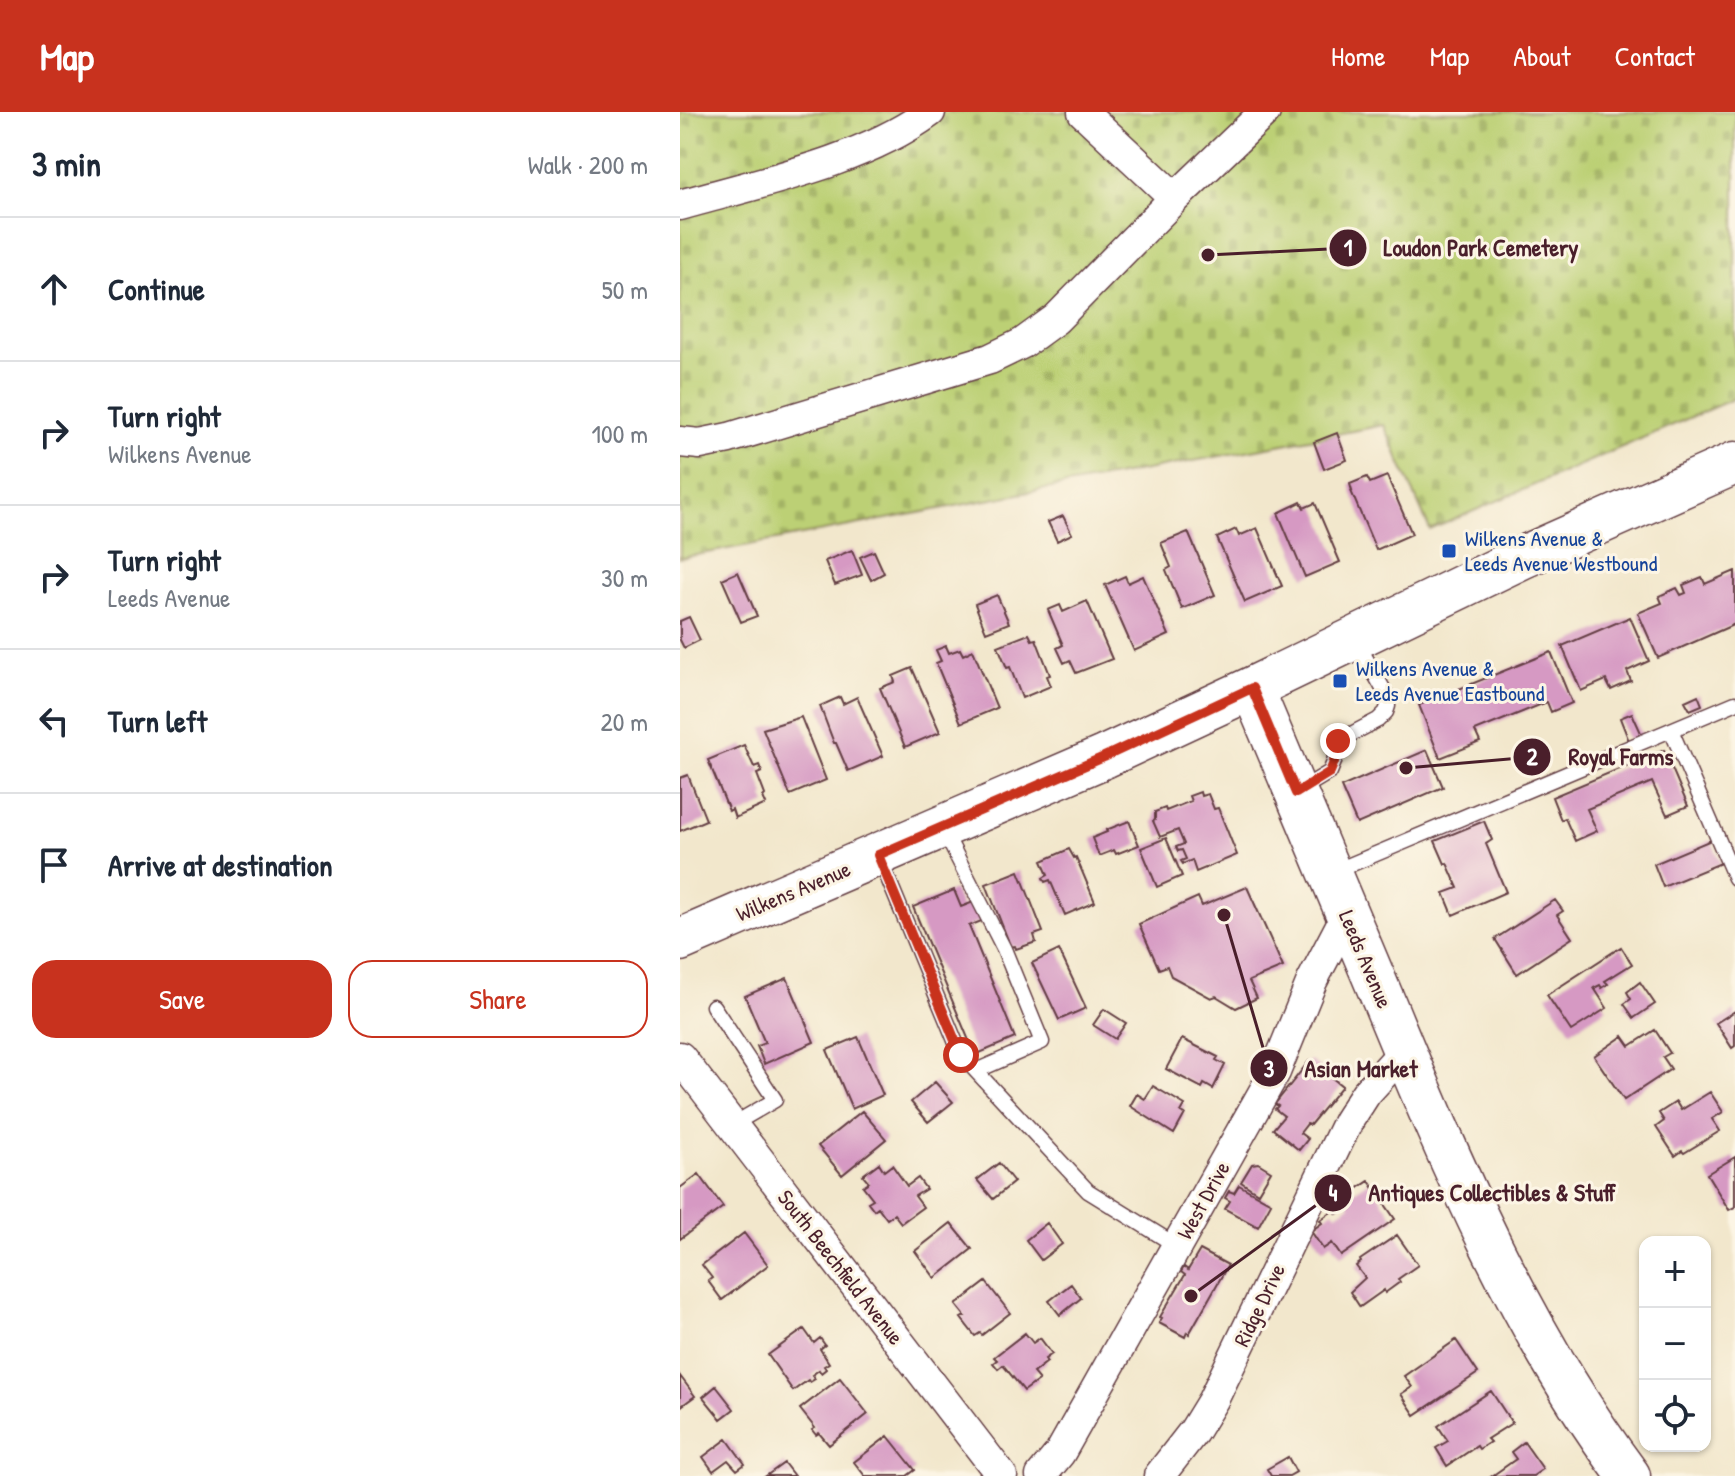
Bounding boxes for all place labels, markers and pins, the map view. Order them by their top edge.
callout: Loudon Park Cemetery [1328,224,1595,272]
place label: Wilkens Avenue & Leeds Avenue Westbound [1465,523,1658,578]
marker: Wilkens Avenue & Leeds Avenue Westbound [1440,542,1458,560]
place label: Wilkens Avenue & Leeds Avenue Eastbound [1356,653,1545,708]
marker: Wilkens Avenue & Leeds Avenue Eastbound [1331,672,1349,690]
callout: Royal Farms [1512,733,1689,781]
callout: Asian Market [1249,1044,1434,1092]
callout: Antiques Collectibles & Stuff [1313,1169,1632,1217]

